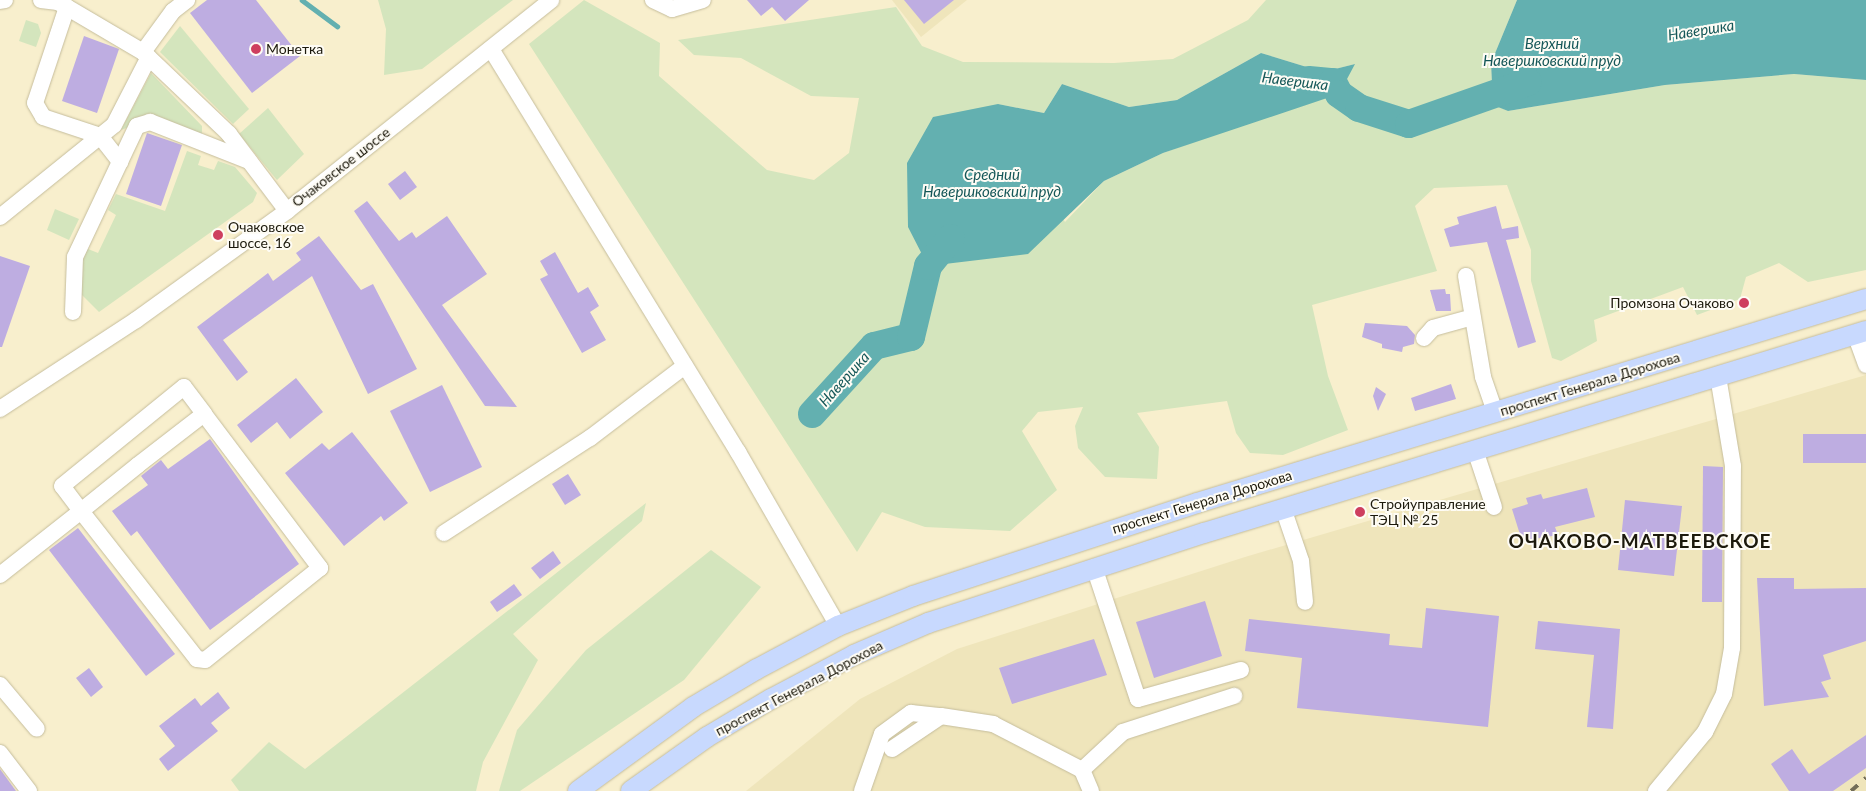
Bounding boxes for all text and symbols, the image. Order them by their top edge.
water label: Навершка [1667,16,1735,44]
water label: Верхний Навершковский пруд [1483,34,1621,69]
place label: Монетка [266,41,323,57]
marker: Монетка [250,43,262,55]
water label: Навершка [1261,68,1329,94]
street label: Очаковское шоссе [289,124,393,210]
water label: Средний Навершковский пруд [923,165,1061,200]
place label: Очаковское шоссе, 16 [228,219,304,252]
marker: Очаковское шоссе, 16 [212,229,224,241]
place label: Промзона Очаково [1610,295,1734,311]
marker: Промзона Очаково [1738,297,1750,309]
water label: Навершка [815,348,873,410]
street label: проспект Генерала Дорохова [1498,349,1682,419]
street label: проспект Генерала Дорохова [1110,467,1294,537]
place label: Стройуправление ТЭЦ № 25 [1370,496,1486,528]
marker: Стройуправление ТЭЦ № 25 [1354,506,1366,518]
district label: ОЧАКОВО-МАТВЕЕВСКОЕ [1506,530,1774,552]
street label: проспект Генерала Дорохова [712,637,886,739]

